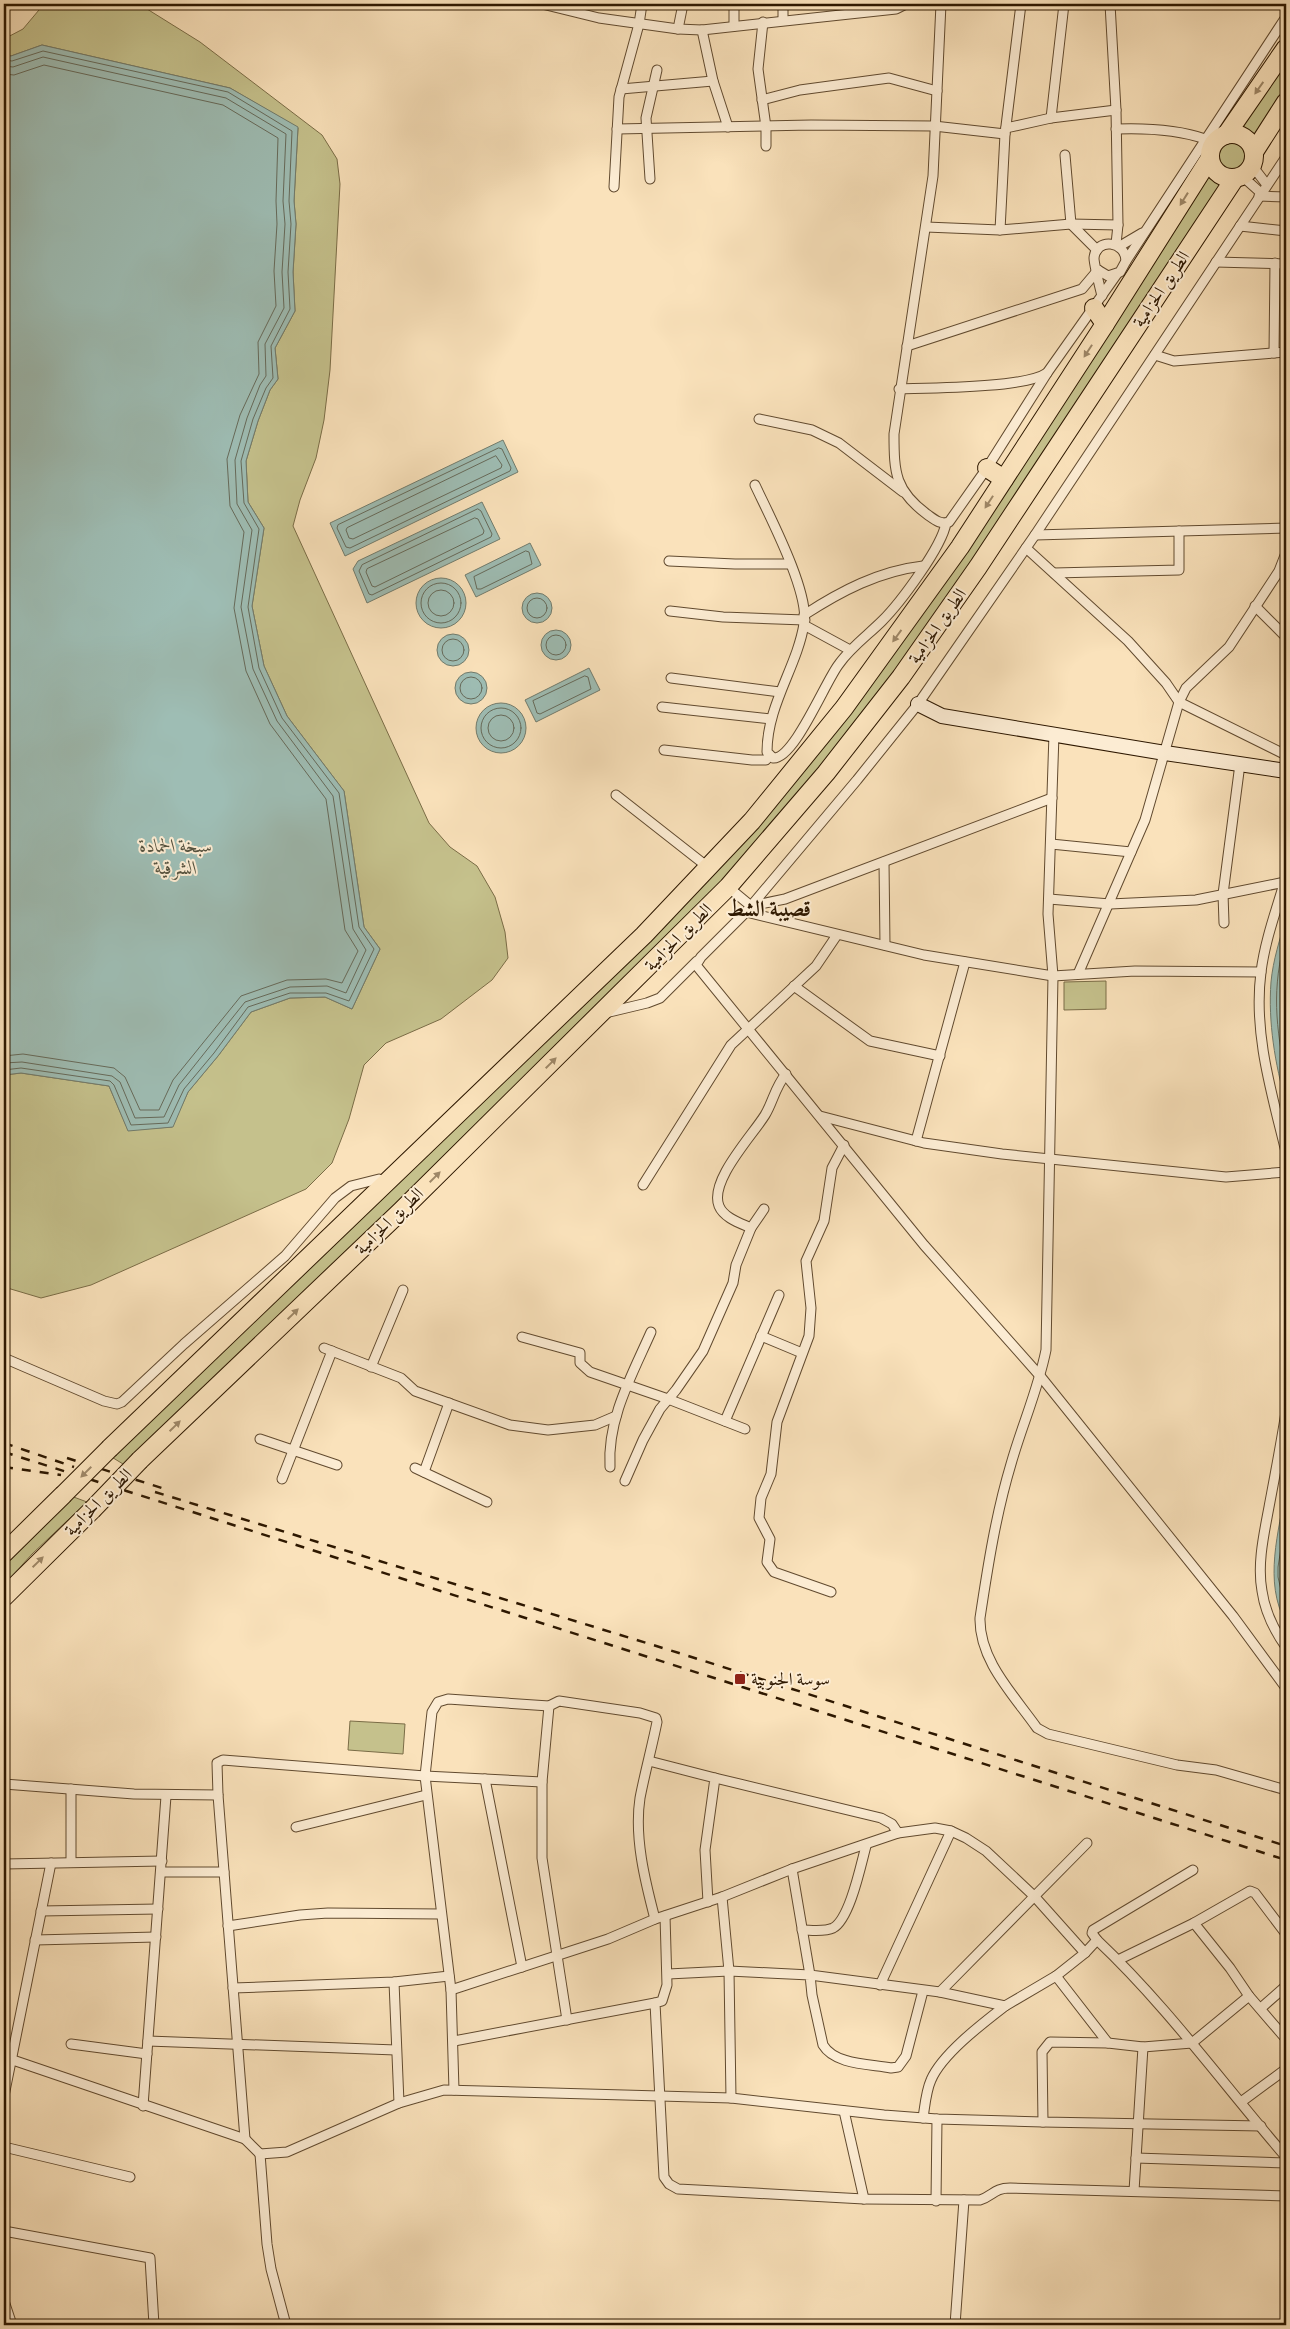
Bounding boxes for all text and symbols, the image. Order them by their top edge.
one-way arrow [1254,82,1264,95]
one-way arrow [1179,193,1189,206]
street label: الطريق الحزامية [1128,247,1198,333]
one-way arrow [1083,344,1092,358]
one-way arrow [984,495,994,508]
street label: الطريق الحزامية [903,584,974,670]
one-way arrow [892,629,902,643]
water label: سبخة الحمادة الشرقية [138,834,213,883]
district label: قصيبة الشط [727,895,811,927]
street label: الطريق الحزامية [639,898,719,978]
one-way arrow [544,1057,556,1069]
one-way arrow [429,1171,441,1183]
street label: الطريق الحزامية [350,1183,431,1262]
one-way arrow [286,1308,298,1320]
one-way arrow [169,1420,181,1432]
street label: الطريق الحزامية [59,1463,139,1543]
one-way arrow [80,1465,92,1477]
one-way arrow [32,1556,44,1568]
place label: سوسة الجنوبية [751,1668,830,1694]
marker: سوسة الجنوبية [733,1672,747,1686]

